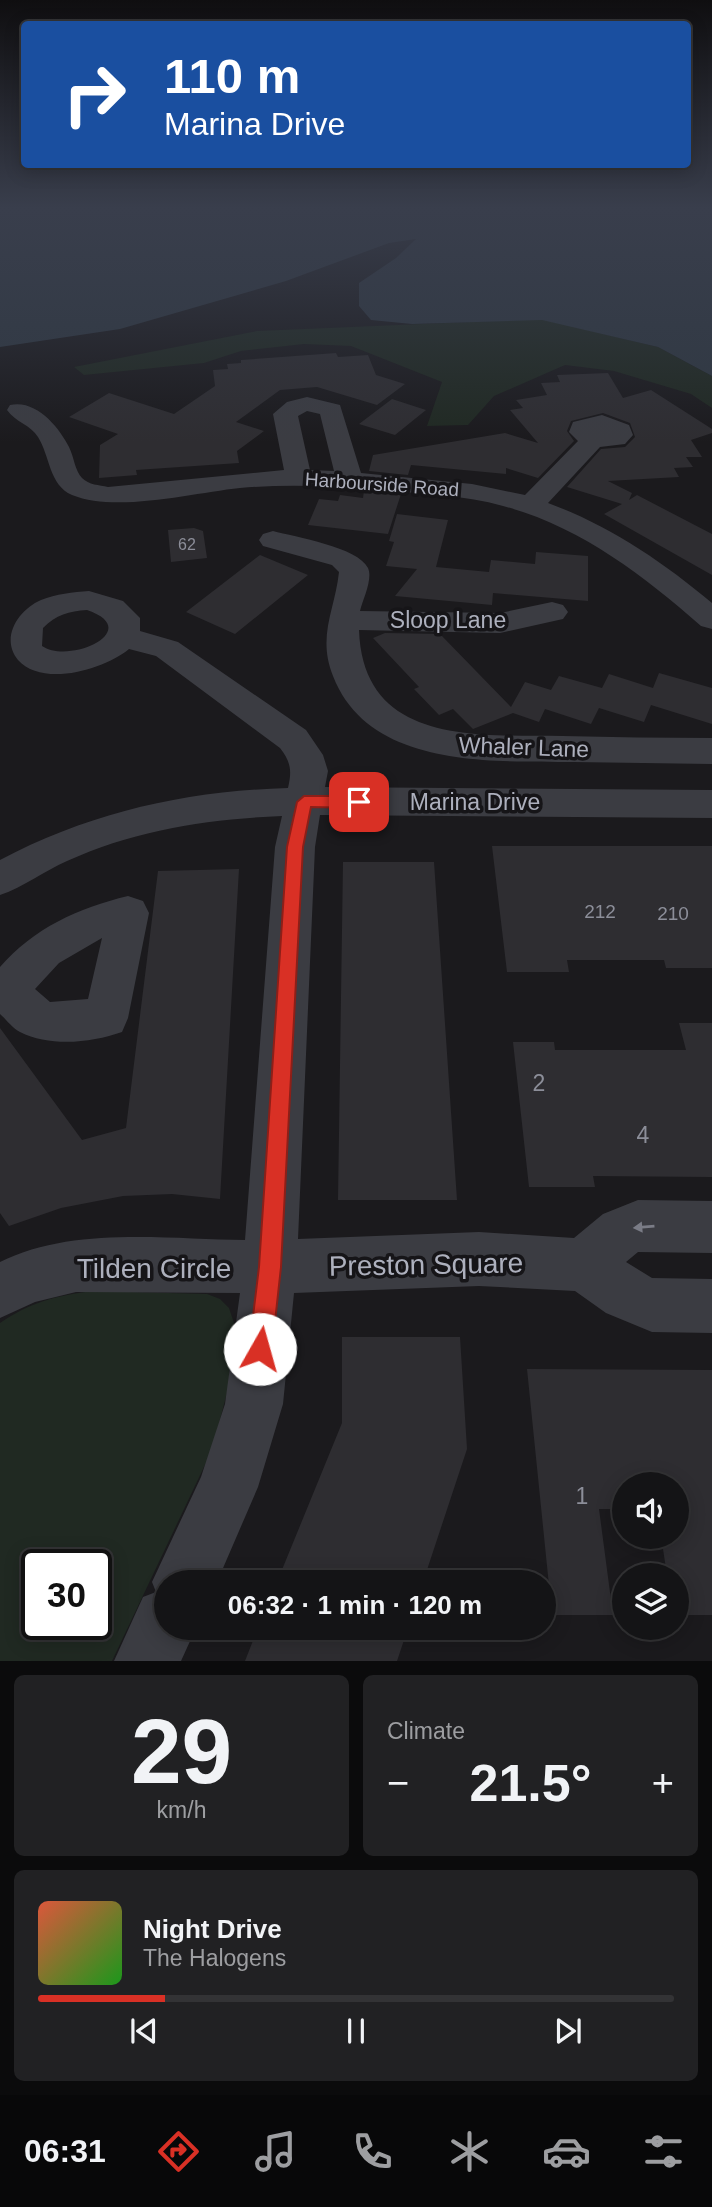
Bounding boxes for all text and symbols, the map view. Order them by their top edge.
icon: right [49,49,140,140]
text: 110 m [164,49,300,103]
text: Marina Drive [164,106,345,142]
street label: Harbourside Road [304,469,460,500]
house number: 62 [178,536,196,553]
street label: Sloop Lane [390,607,506,633]
street label: Whaler Lane [458,732,590,762]
pin [329,772,389,832]
icon: arrive [340,783,378,821]
street label: Marina Drive [410,789,540,815]
house number: 212 [584,901,616,922]
house number: 210 [657,903,689,924]
house number: 2 [533,1070,545,1096]
house number: 4 [637,1122,650,1148]
one-way arrow [633,1222,655,1233]
street label: Preston Square [328,1247,524,1282]
street label: Tilden Circle [77,1253,231,1284]
position arrow [223,1312,297,1386]
map controls [612,1472,689,1640]
button: sound [612,1472,689,1549]
house number: 1 [576,1483,588,1509]
speed limit sign: 30 [21,1549,112,1640]
button: layers [612,1563,689,1640]
text: 06:32 · 1 min · 120 m [228,1590,482,1620]
text: 29 [131,1701,232,1802]
text: Climate [387,1718,465,1744]
text: 21.5° [469,1754,592,1812]
text: − [387,1762,409,1804]
text: + [652,1762,674,1804]
text: km/h [157,1797,206,1823]
text: Night Drive [143,1914,282,1944]
text: The Halogens [143,1945,286,1971]
icon: previous [125,2012,163,2050]
icon: pause [337,2012,375,2050]
icon: next [549,2012,587,2050]
icon: directions [154,2127,203,2176]
icon: music [251,2127,300,2176]
icon: phone [348,2127,397,2176]
icon: climate [445,2127,494,2176]
icon: car [542,2127,591,2176]
icon: filters [639,2127,688,2176]
text: 06:31 [24,2133,106,2169]

